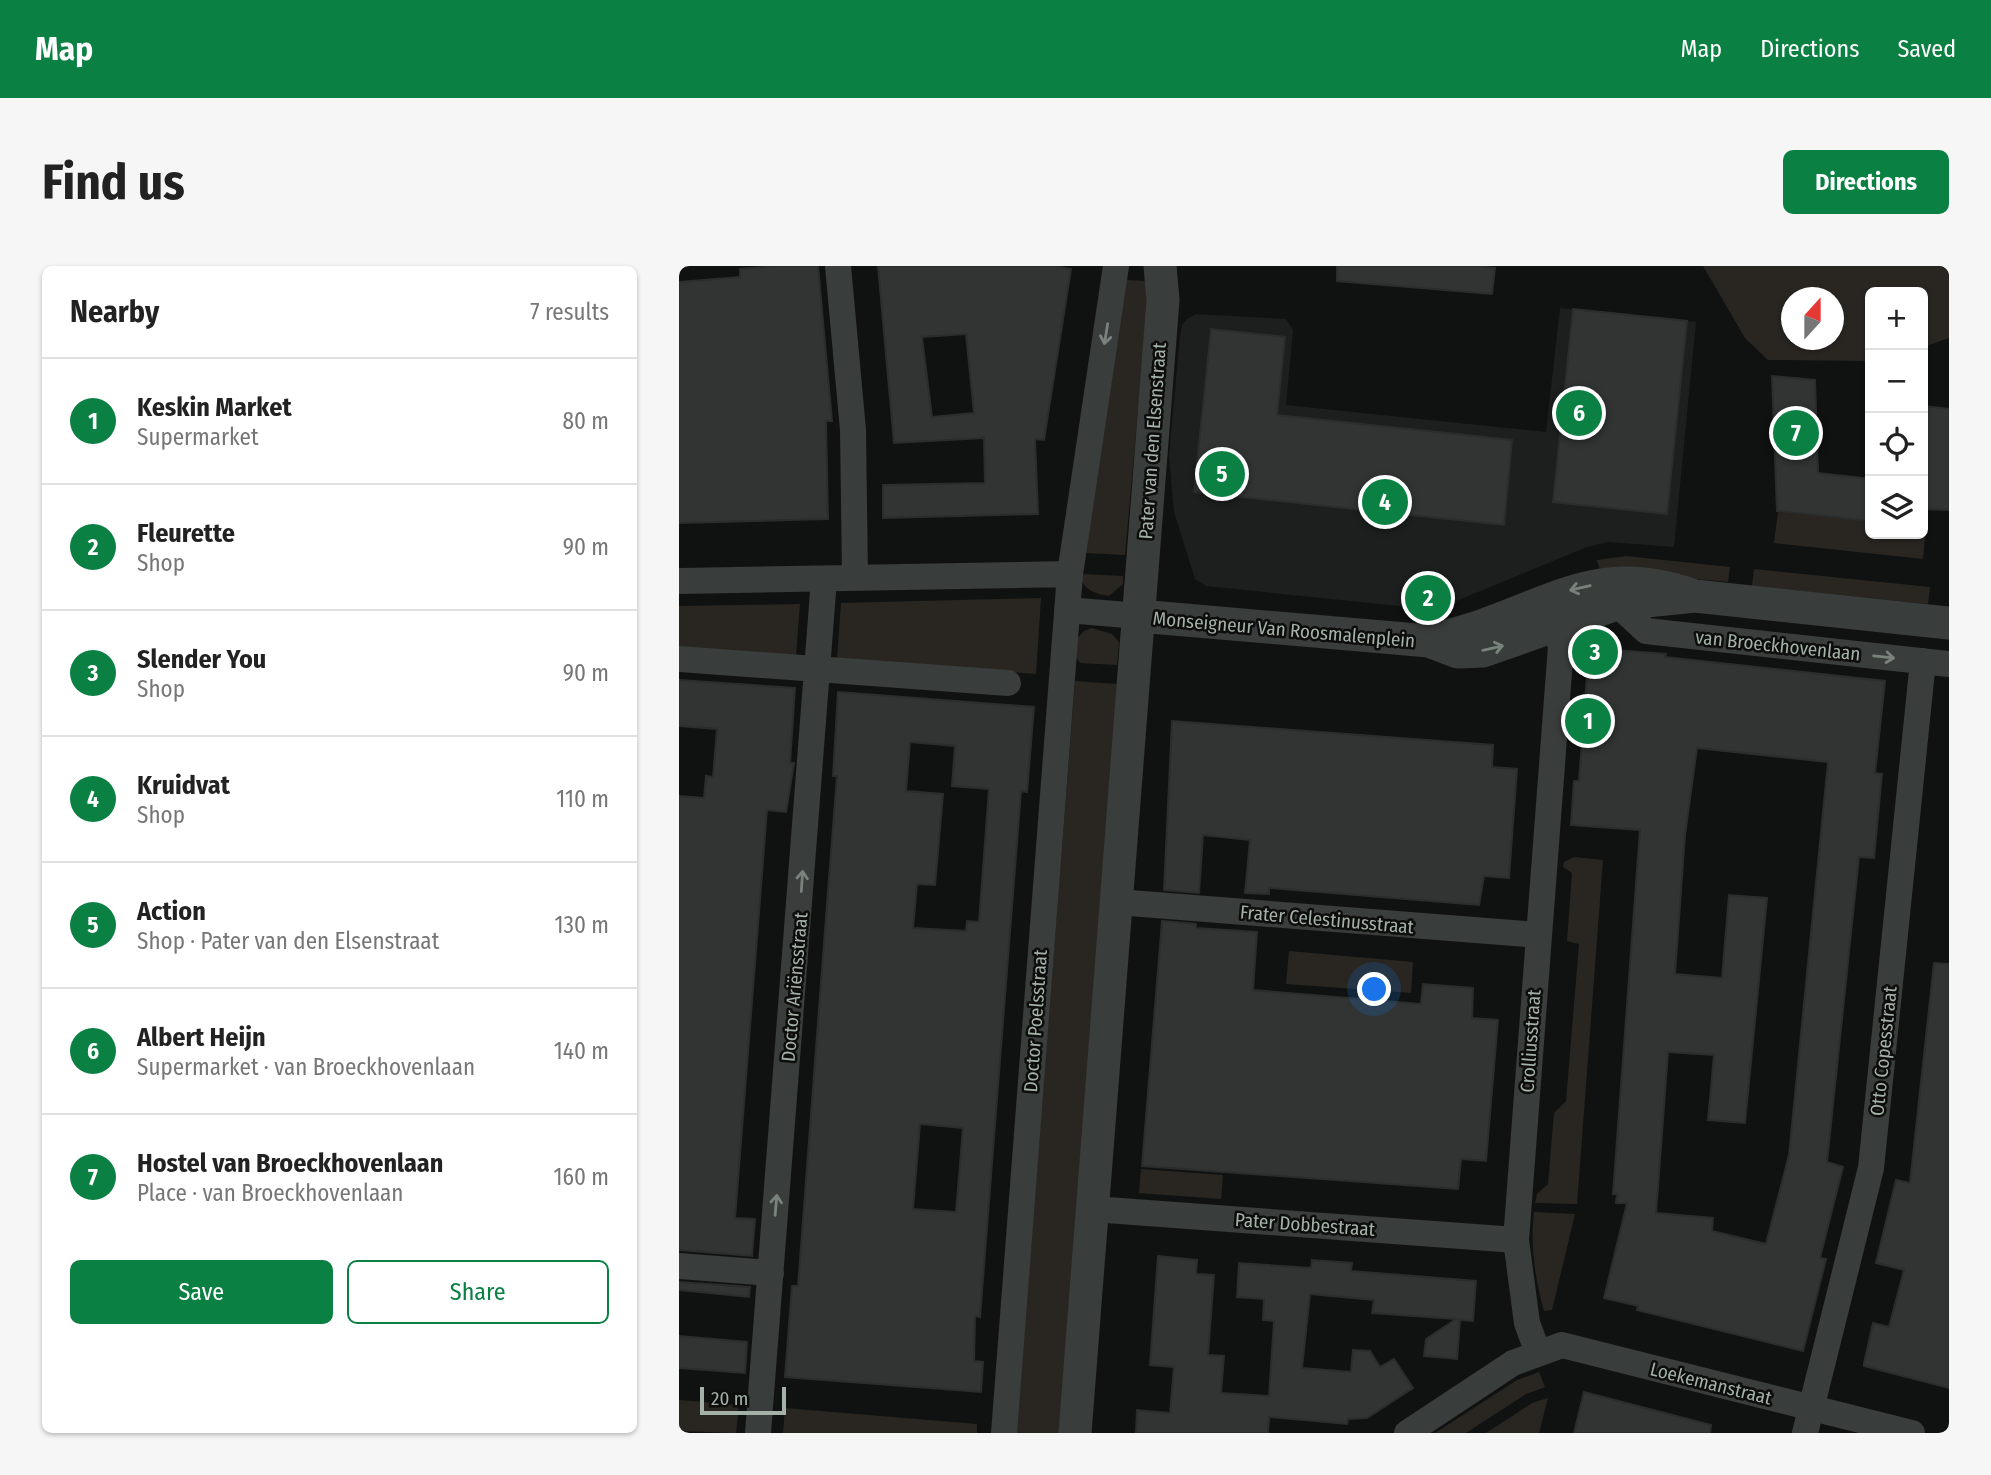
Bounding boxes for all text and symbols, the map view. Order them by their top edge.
text: Map [35,29,93,69]
text: Map [1681,35,1722,63]
text: Directions [1760,35,1859,63]
text: Saved [1897,35,1956,63]
button: Directions [1783,150,1949,214]
text: Find us [42,153,185,212]
north arrow [1781,287,1844,350]
map controls [1865,287,1928,539]
button: + [1865,287,1928,350]
text: Nearby [70,294,159,330]
text: 7 results [530,298,609,326]
one-way arrow [1099,322,1112,344]
street label: Pater van den Elsenstraat [1134,341,1171,540]
button: − [1865,350,1928,413]
pin: 6 [1556,387,1602,439]
text: Keskin Market [137,392,292,423]
text: 1 [88,407,98,435]
text: 80 m [562,407,609,435]
pin: 7 [1773,407,1819,459]
button: locate [1865,413,1928,476]
text: Supermarket [137,423,258,451]
pin: 5 [1199,448,1245,500]
pin: 4 [1362,476,1408,528]
button: layers [1865,476,1928,539]
text: Fleurette [137,518,235,549]
text: 2 [88,533,98,561]
text: 90 m [563,533,609,561]
text: Shop [137,549,185,577]
pin: 2 [1405,572,1451,624]
one-way arrow [1569,582,1592,595]
street label: Monseigneur Van Roosmalenplein [1152,607,1416,652]
street label: van Broeckhovenlaan [1694,625,1862,666]
pin: 3 [1572,626,1618,678]
one-way arrow [1481,641,1504,654]
text: Slender You [137,644,266,675]
one-way arrow [1873,651,1895,664]
text: 3 [88,659,98,687]
text: 90 m [563,659,609,687]
text: Shop [137,675,185,703]
pin: 1 [1565,695,1611,747]
text: Kruidvat [137,770,230,801]
text: 4 [87,785,99,813]
text: 110 m [556,785,609,813]
text: Shop [137,801,185,829]
one-way arrow [796,870,809,893]
text: Action [137,896,206,927]
street label: Frater Celestinusstraat [1239,900,1416,939]
text: 5 [87,911,99,939]
text: 130 m [555,911,609,939]
street label: Doctor Ariënsstraat [777,911,813,1063]
text: Shop · Pater van den Elsenstraat [137,927,439,955]
street label: Doctor Poelsstraat [1019,948,1052,1093]
your location [1357,972,1391,1006]
street label: Otto Copesstraat [1865,984,1902,1117]
street label: Crolliusstraat [1515,988,1546,1093]
text: Albert Heijn [137,1022,266,1053]
text: 6 [87,1037,99,1065]
text: 140 m [554,1037,609,1065]
text: Supermarket · van Broeckhovenlaan [137,1053,475,1081]
text: Hostel van Broeckhovenlaan [137,1148,443,1179]
text: 7 [88,1163,98,1191]
text: 160 m [554,1163,609,1191]
text: Place · van Broeckhovenlaan [137,1179,403,1207]
one-way arrow [770,1195,783,1217]
street label: Pater Dobbestraat [1234,1208,1377,1241]
button: Save [70,1260,333,1324]
button: Share [347,1260,609,1324]
street label: Loekemanstraat [1648,1357,1775,1410]
scale bar [700,1384,786,1416]
text: 20 m [711,1387,748,1410]

